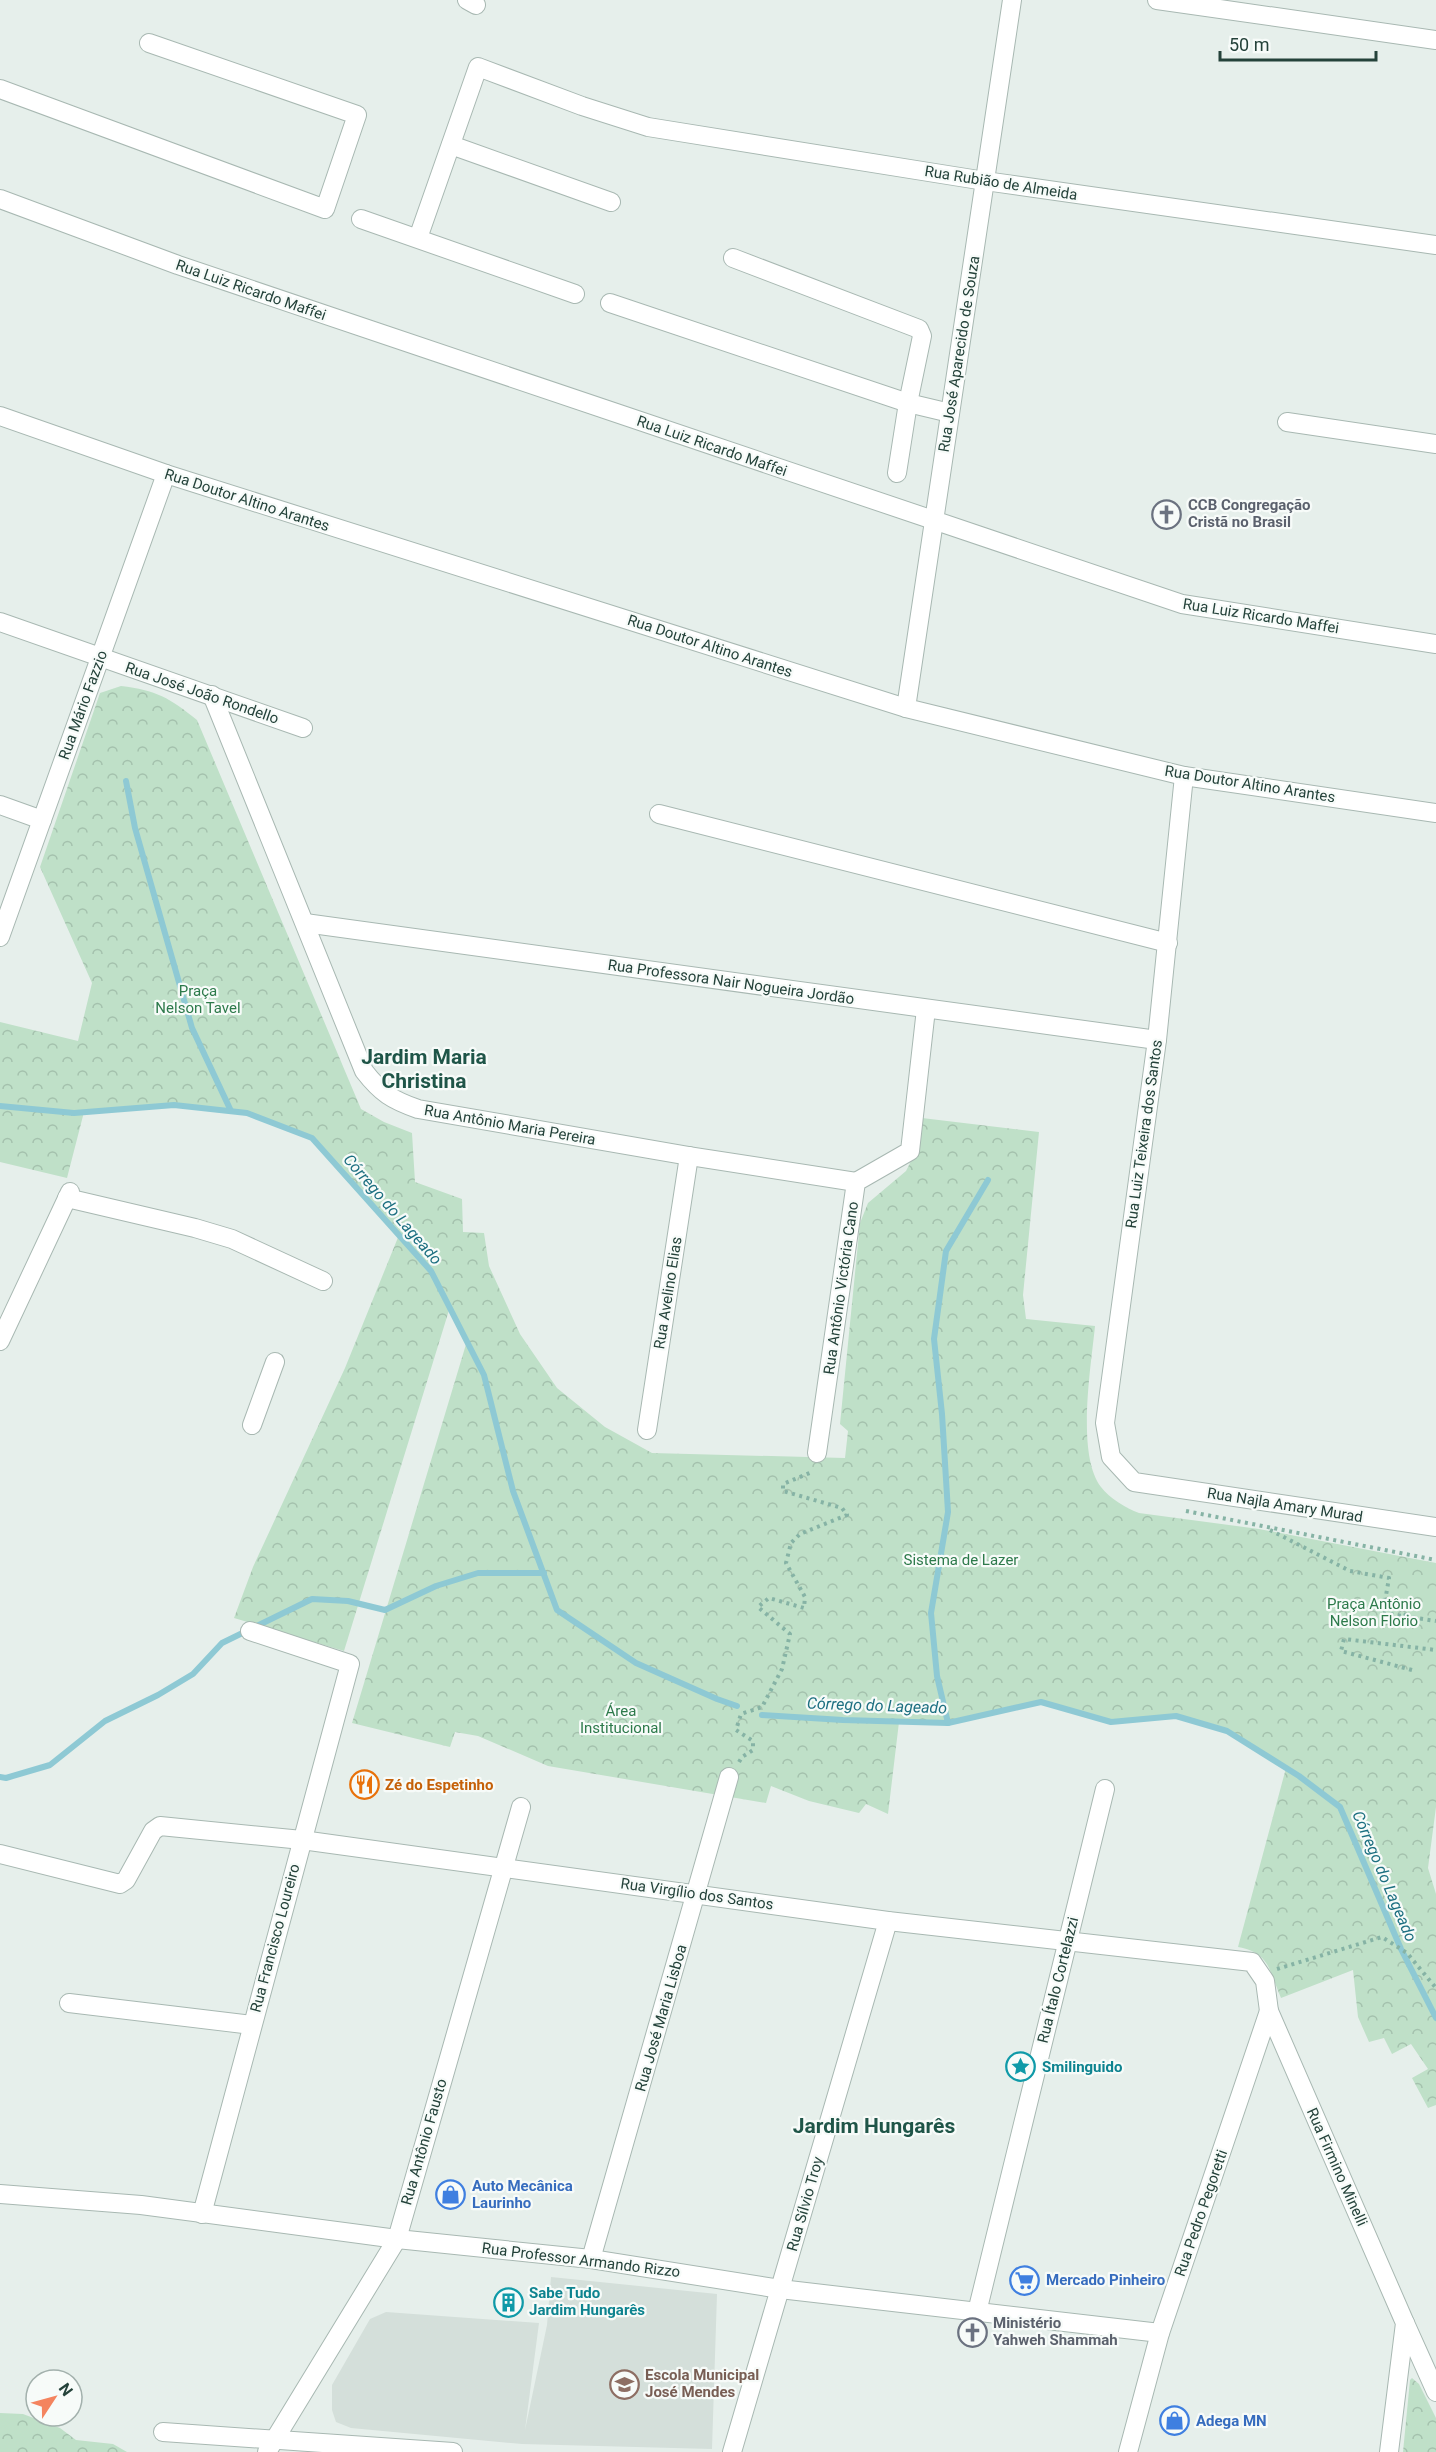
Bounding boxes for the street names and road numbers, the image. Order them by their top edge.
street label: Rua Rubião de Almeida [923,162,1079,204]
street label: Rua José Aparecido de Souza [935,255,983,453]
street label: Rua Luiz Ricardo Maffei [173,256,329,324]
street label: Rua Luiz Ricardo Maffei [634,412,790,480]
street label: Rua Doutor Altino Arantes [162,465,332,535]
street label: Rua Luiz Ricardo Maffei [1182,595,1340,637]
street label: Rua Doutor Altino Arantes [625,611,795,681]
street label: Rua Mário Fazzio [55,648,111,762]
street label: Rua José João Rondello [123,658,281,728]
street label: Rua Doutor Altino Arantes [1163,762,1337,806]
street label: Rua Professora Nair Nogueira Jordão [607,956,855,1008]
street label: Rua Luiz Teixeira dos Santos [1122,1039,1166,1229]
street label: Rua Antônio Maria Pereira [423,1101,597,1149]
street label: Rua Antônio Victória Cano [820,1200,862,1376]
street label: Rua Avelino Elias [650,1236,686,1350]
street label: Rua Najla Amary Murad [1206,1484,1364,1526]
street label: Rua Francisco Loureiro [247,1862,303,2014]
street label: Rua Virgílio dos Santos [619,1874,775,1914]
street label: Rua Ítalo Cortelazzi [1034,1915,1082,2045]
street label: Rua José Maria Lisboa [631,1942,691,2094]
street label: Rua Antônio Fausto [397,2077,451,2207]
street label: Rua Firmino Minelli [1303,2105,1371,2229]
street label: Rua Pedro Pegoretti [1171,2147,1231,2279]
street label: Rua Sílvio Troy [783,2155,827,2253]
street label: Rua Professor Armando Rizzo [481,2239,681,2281]

